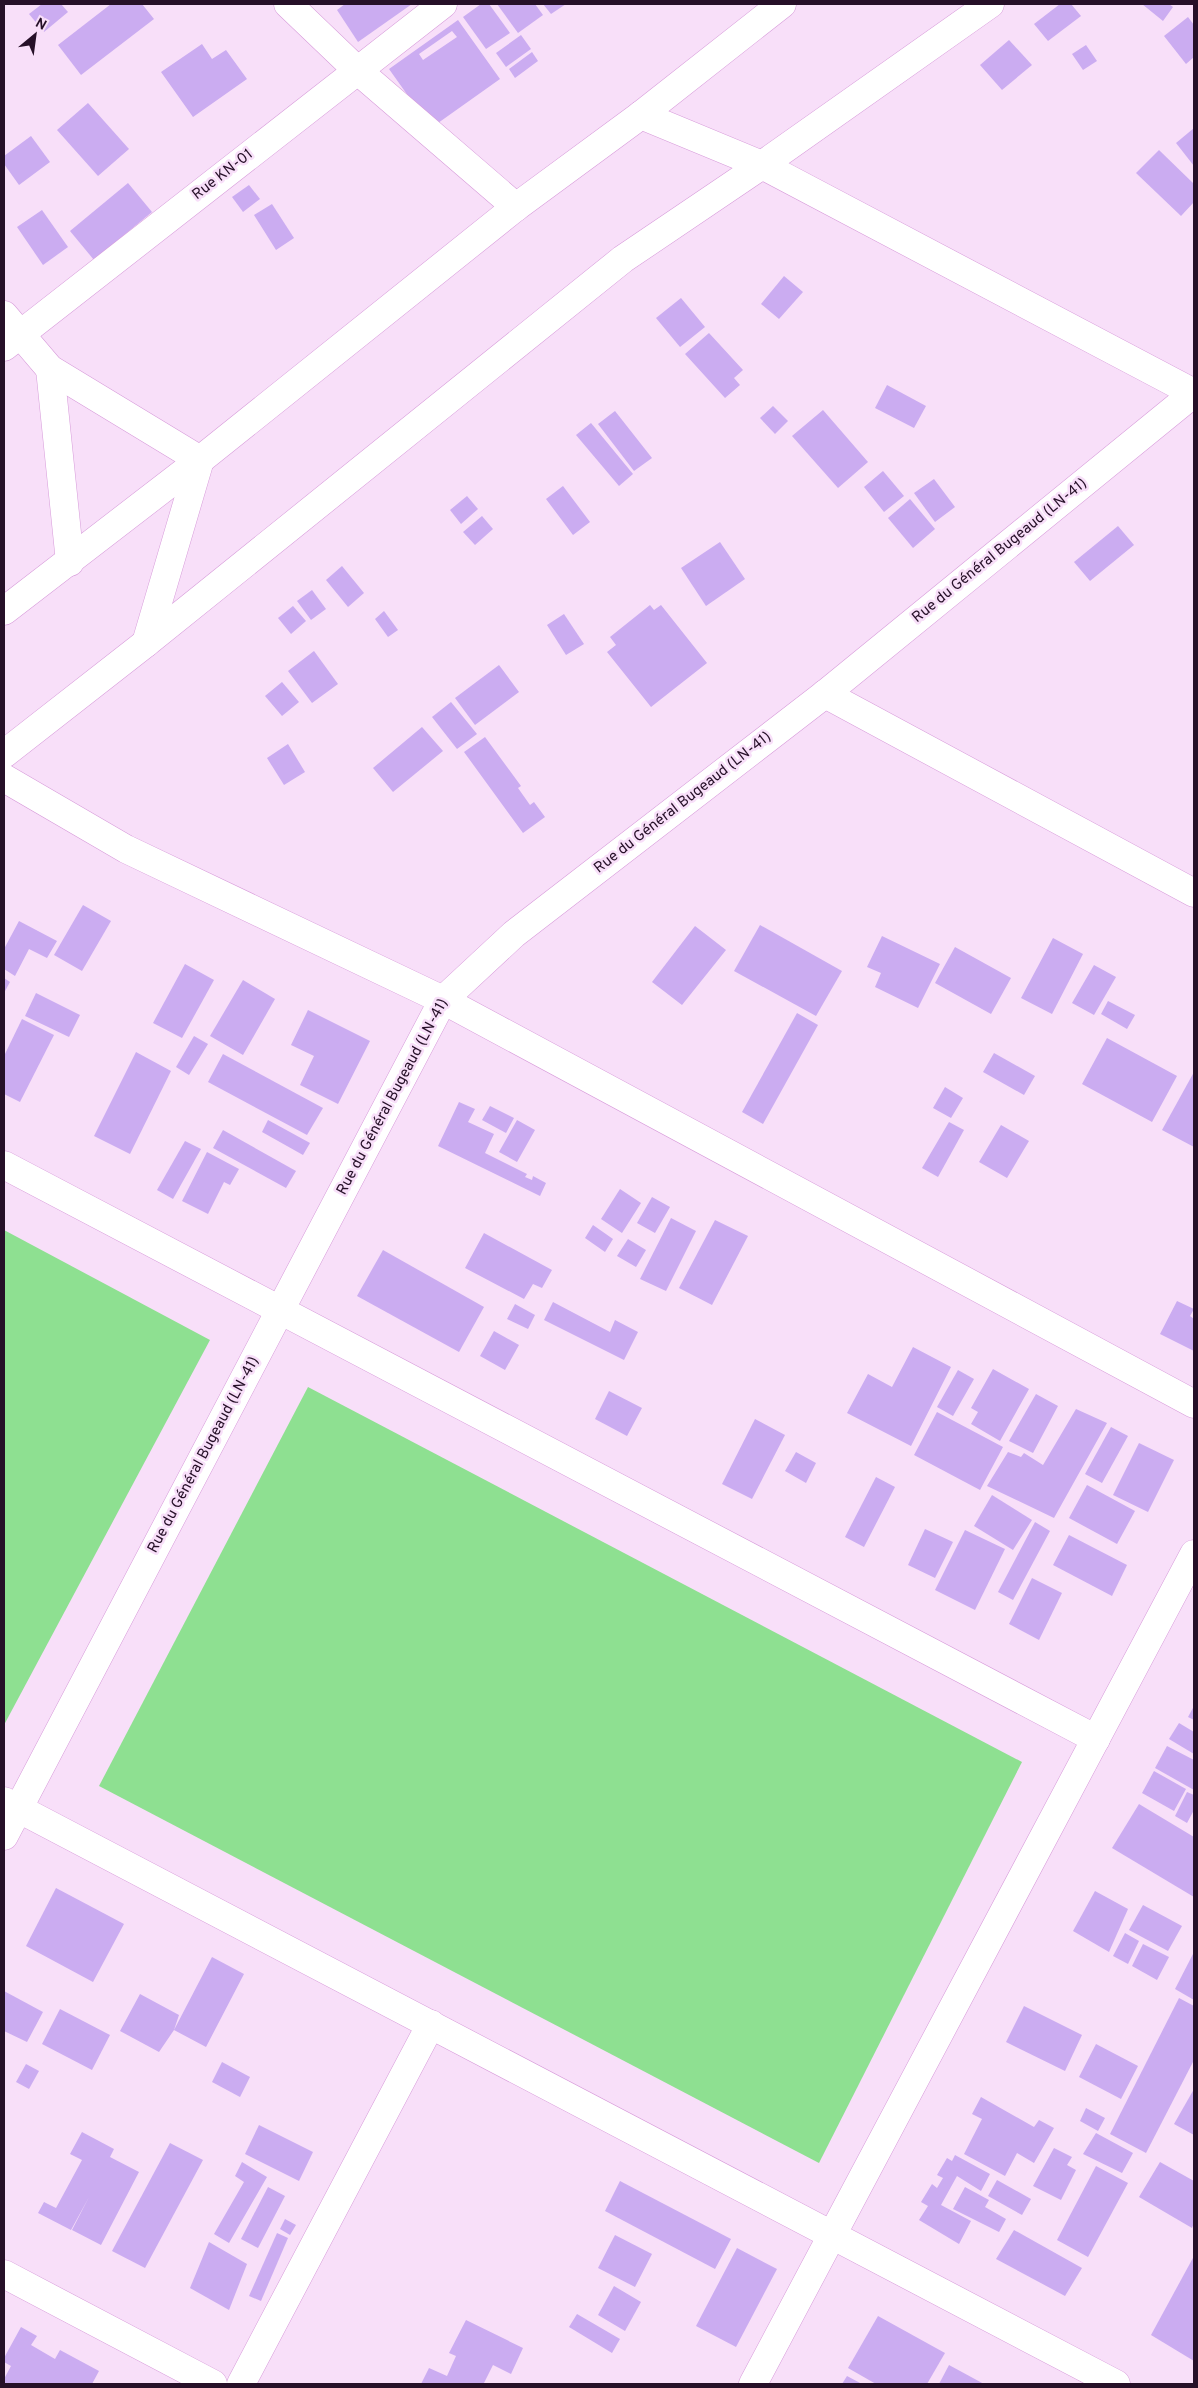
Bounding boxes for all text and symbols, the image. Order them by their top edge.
north arrow [10,10,60,60]
text: N [32,15,49,35]
street label: Rue KN-01 [189,145,257,205]
street label: Rue du Général Bugeaud (LN-41) [909,474,1091,628]
street label: Rue du Général Bugeaud (LN-41) [591,728,775,878]
street label: Rue du Général Bugeaud (LN-41) [333,996,453,1198]
street label: Rue du Général Bugeaud (LN-41) [144,1354,264,1556]

